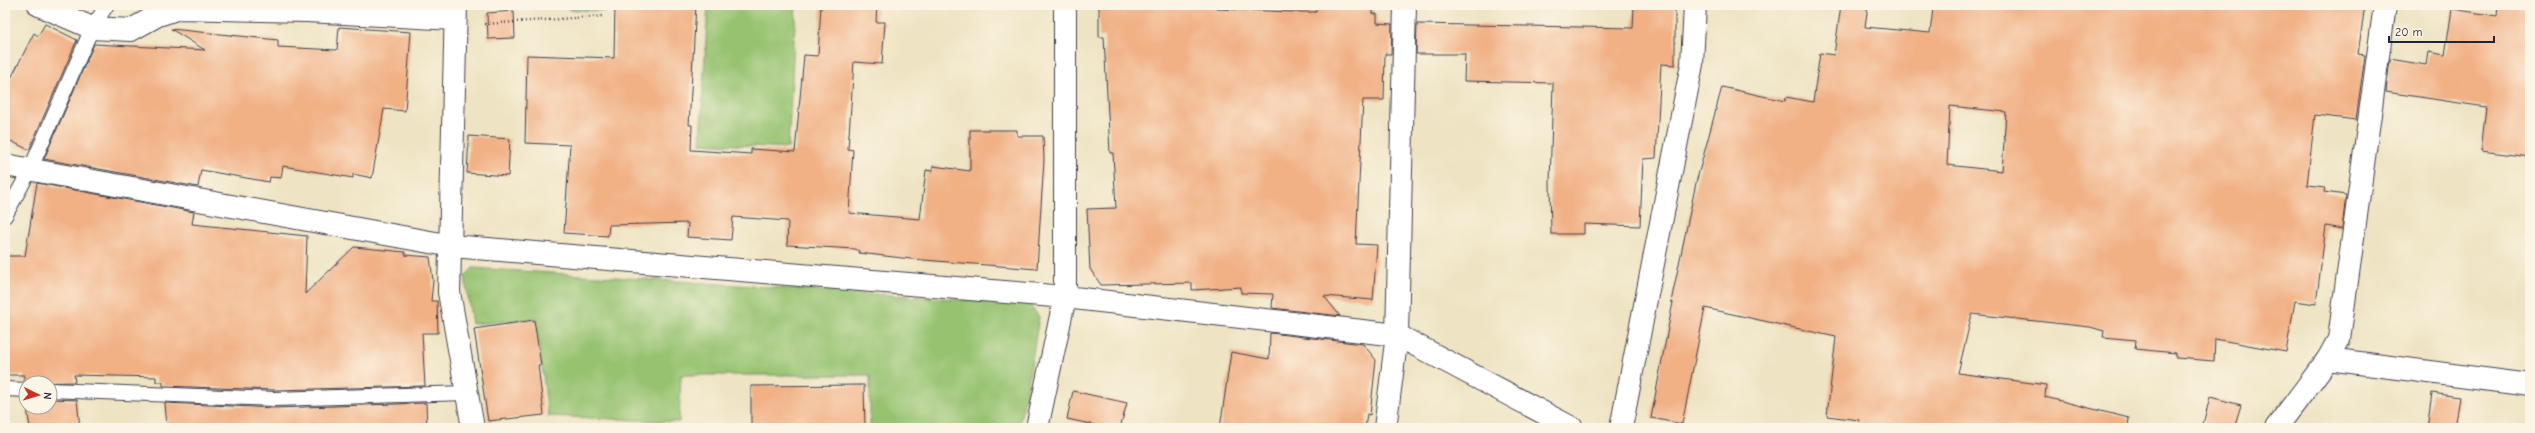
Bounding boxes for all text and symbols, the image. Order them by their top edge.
scale bar [2389,18,2494,44]
text: 20 m [2395,25,2423,39]
north arrow [18,375,58,415]
text: N [41,392,54,400]

